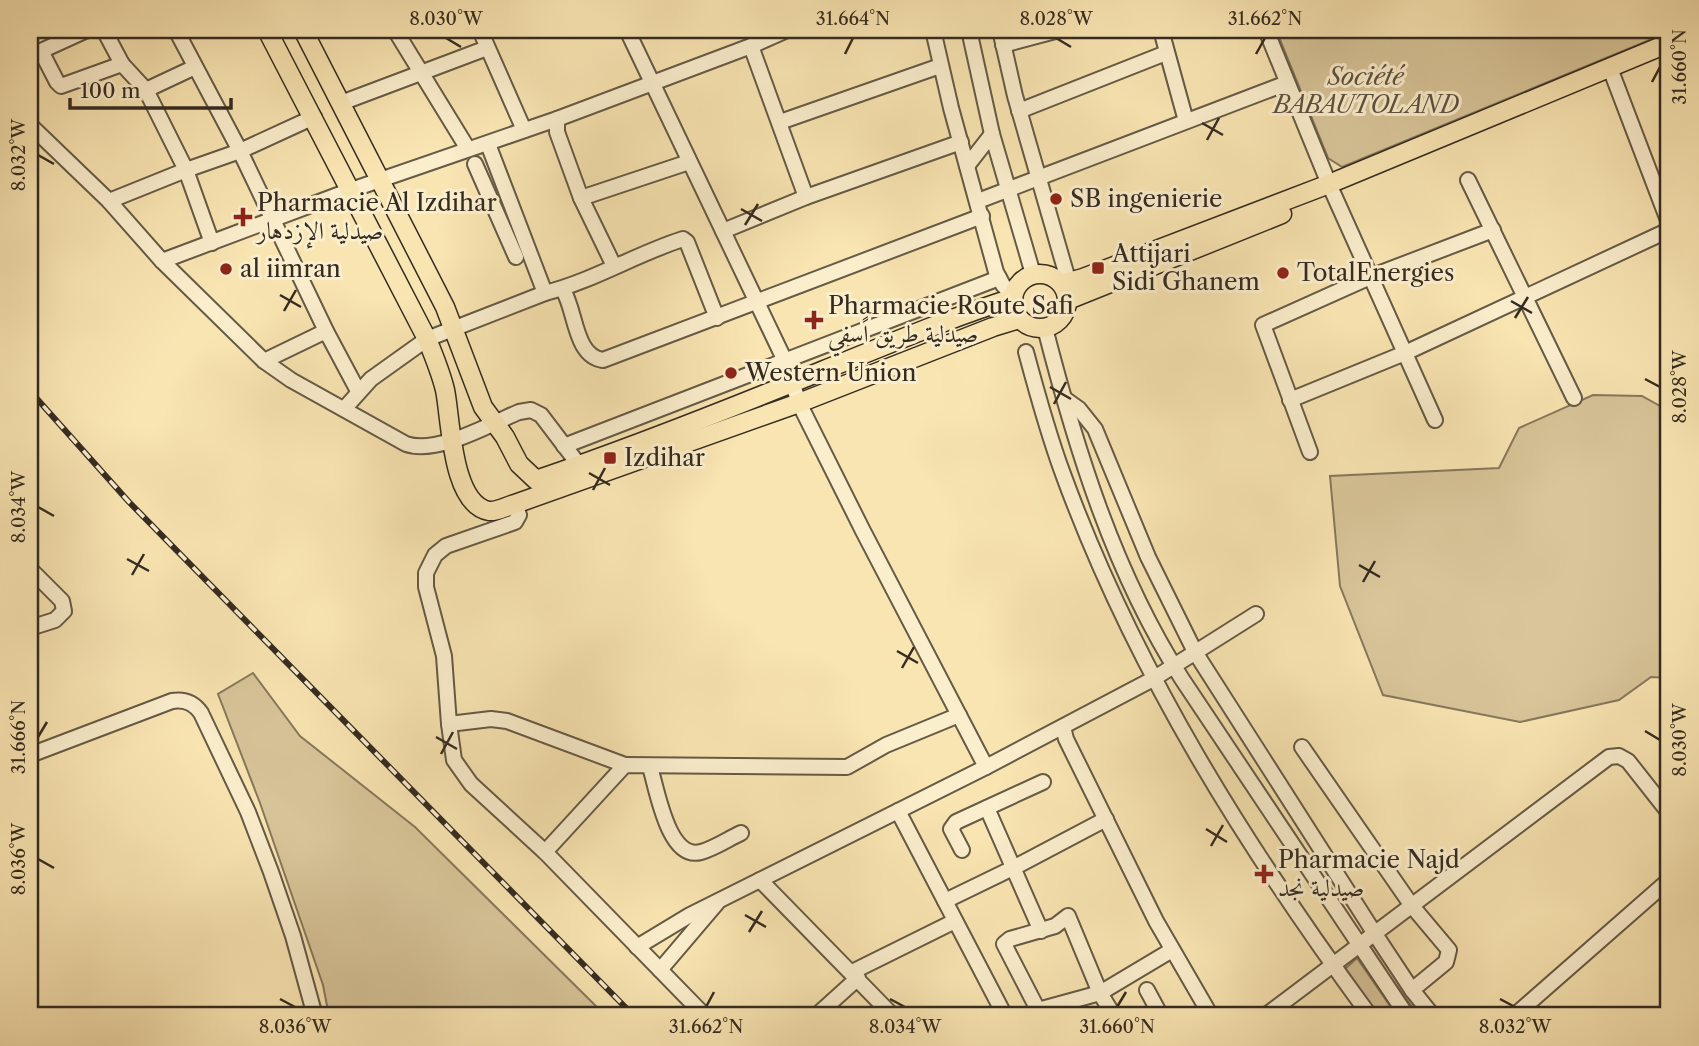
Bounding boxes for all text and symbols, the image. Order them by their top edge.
text: 8.030°W [409,8,484,30]
text: 31.664°N [816,8,890,30]
text: 8.028°W [1019,8,1094,30]
text: 31.662°N [1228,8,1302,30]
text: 31.660°N [1669,29,1691,105]
park label: Société BABAUTOLAND [1271,62,1459,119]
scale bar [70,66,231,110]
text: 100 m [80,78,141,103]
text: 8.032°W [8,117,30,191]
place label: SB ingenierie [1070,184,1223,213]
place label: Pharmacie Al Izdihar صيدلية الإزدهار [255,188,497,249]
marker: SB ingenierie [1048,191,1064,207]
marker: Pharmacie Al Izdihar صيدلية الإزدهار [235,209,251,225]
place label: Attijari Sidi Ghanem [1111,239,1260,296]
place label: al iimran [240,254,341,283]
place label: TotalEnergies [1297,258,1455,287]
marker: Attijari Sidi Ghanem [1090,260,1106,276]
marker: al iimran [218,261,234,277]
marker: TotalEnergies [1275,265,1291,281]
place label: Pharmacie Route Safi صيدلية طريق اًسفي [828,291,1074,357]
marker: Pharmacie Route Safi صيدلية طريق اًسفي [806,312,822,328]
text: 8.028°W [1669,349,1691,424]
place label: Western Union [744,358,916,387]
marker: Western Union [723,365,739,381]
place label: Izdihar [624,443,705,472]
marker: Izdihar [602,450,618,466]
text: 8.034°W [8,470,30,543]
text: 31.666°N [8,700,30,774]
text: 8.030°W [1669,702,1691,777]
text: 8.036°W [8,822,30,895]
place label: Pharmacie Najd صيدلية نجد [1278,845,1460,902]
marker: Pharmacie Najd صيدلية نجد [1256,866,1272,882]
text: 8.036°W [259,1016,332,1038]
text: 31.662°N [669,1016,743,1038]
text: 8.034°W [869,1016,942,1038]
text: 31.660°N [1079,1016,1155,1038]
text: 8.032°W [1479,1016,1553,1038]

